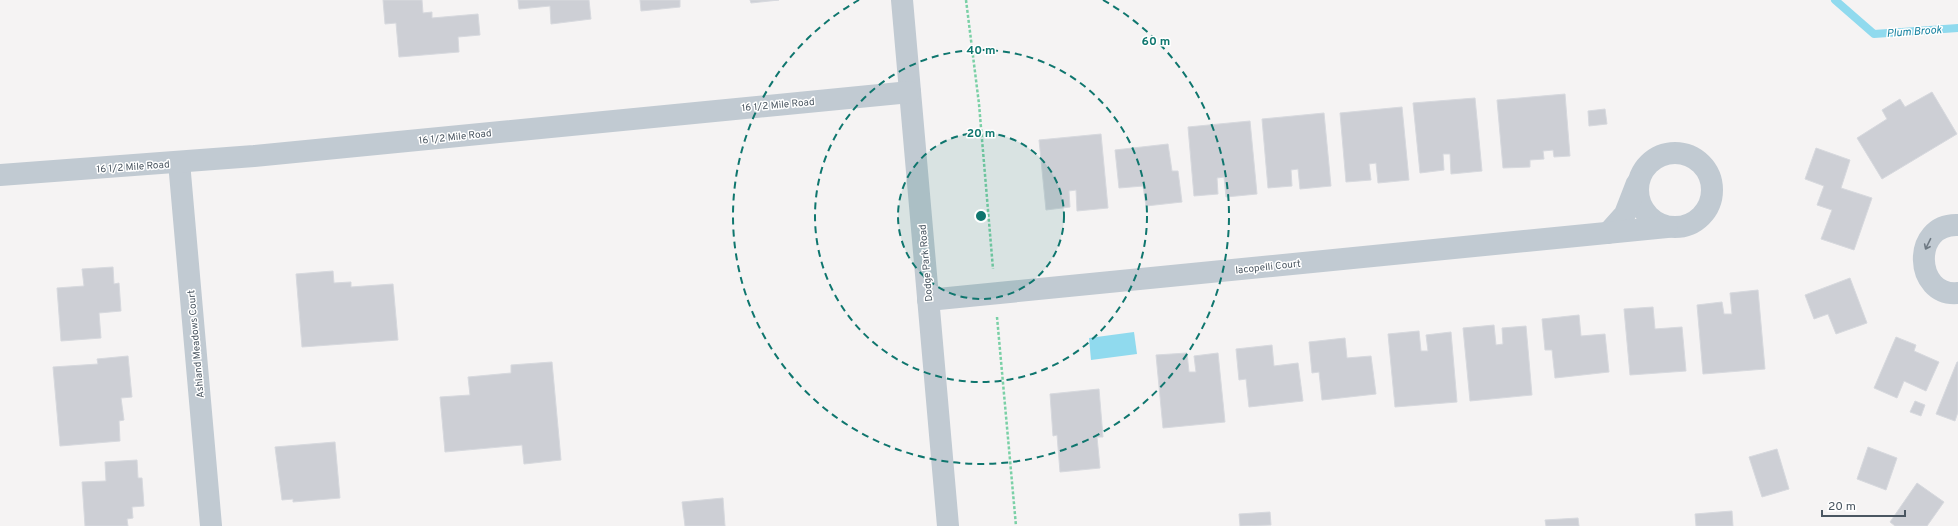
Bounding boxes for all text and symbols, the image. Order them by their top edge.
water label: Plum Brook [1886,23,1942,41]
text: 60 m [1142,34,1170,50]
text: 40 m [966,43,996,59]
street label: 16 1/2 Mile Road [741,96,815,115]
text: 20 m [967,126,995,142]
street label: 16 1/2 Mile Road [418,127,492,148]
street label: 16 1/2 Mile Road [96,158,170,177]
centre of rings [974,209,988,223]
street label: Dodge Park Road [917,224,936,302]
one-way arrow [1923,238,1931,250]
street label: Iacopelli Court [1235,258,1302,277]
street label: Ashland Meadows Court [185,289,208,398]
scale bar [1822,492,1905,518]
text: 20 m [1828,499,1856,515]

